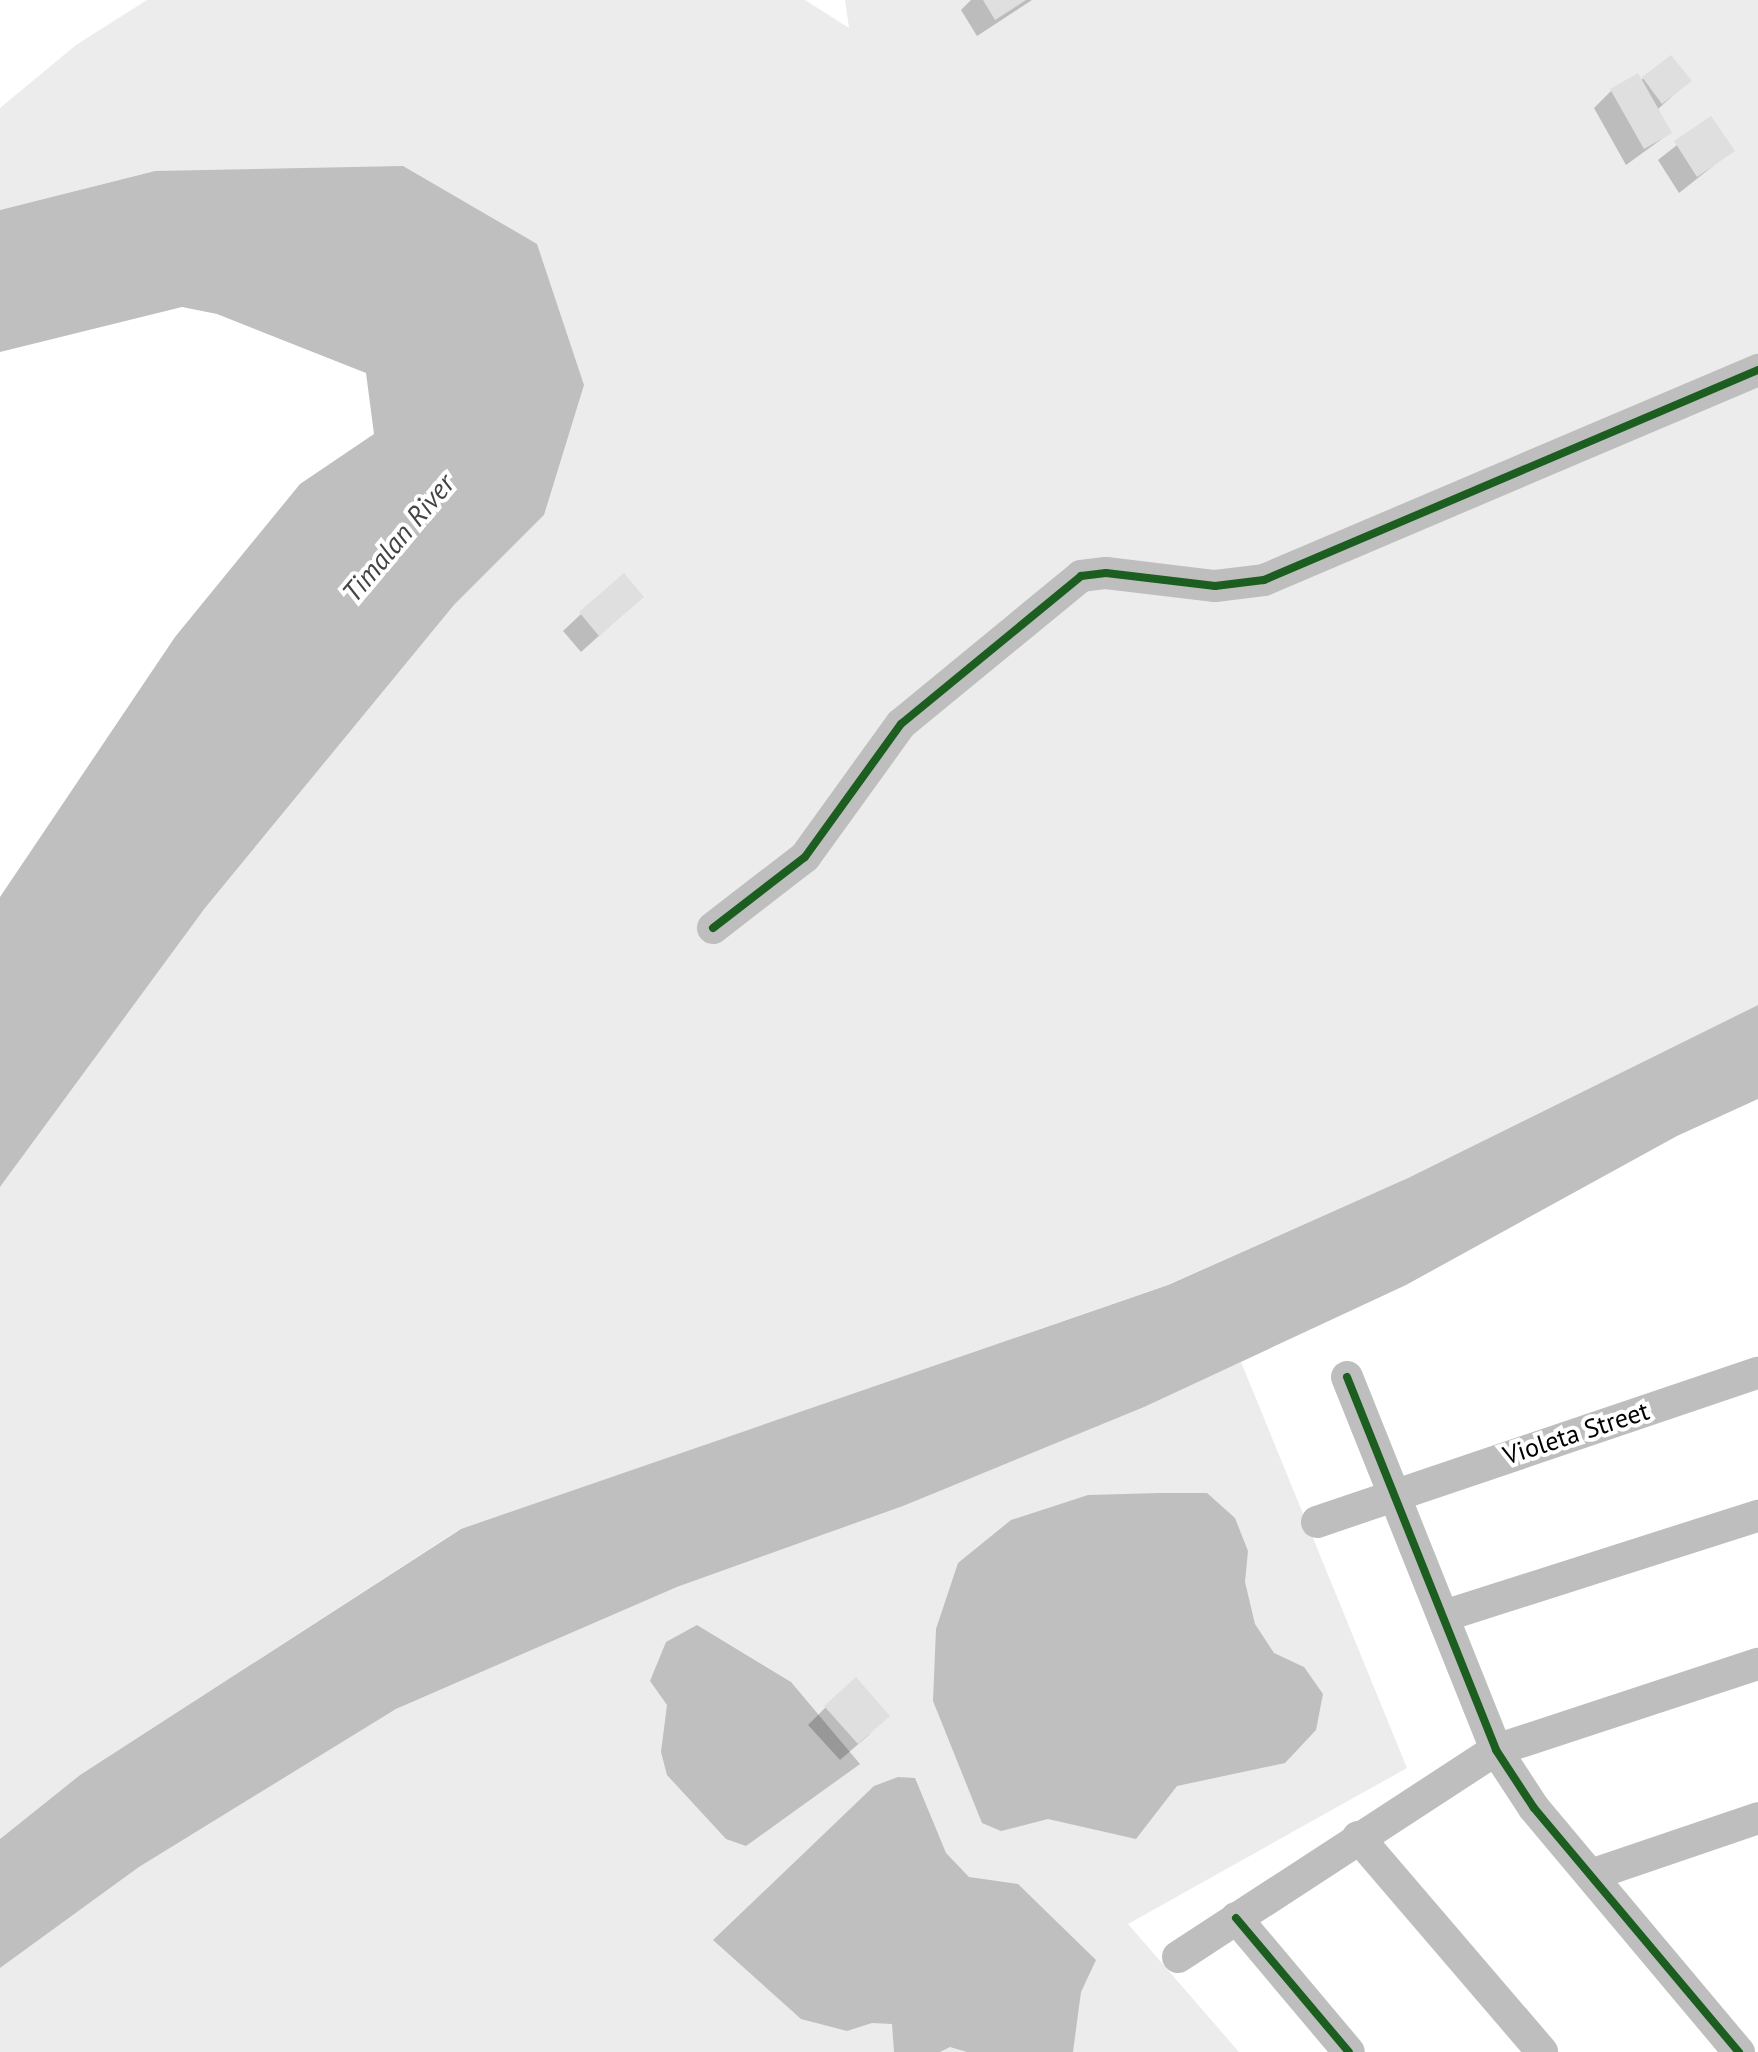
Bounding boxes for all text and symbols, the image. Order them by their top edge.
water label: Timalan River [335,467,461,609]
street label: Violeta Street [1499,1395,1653,1471]

